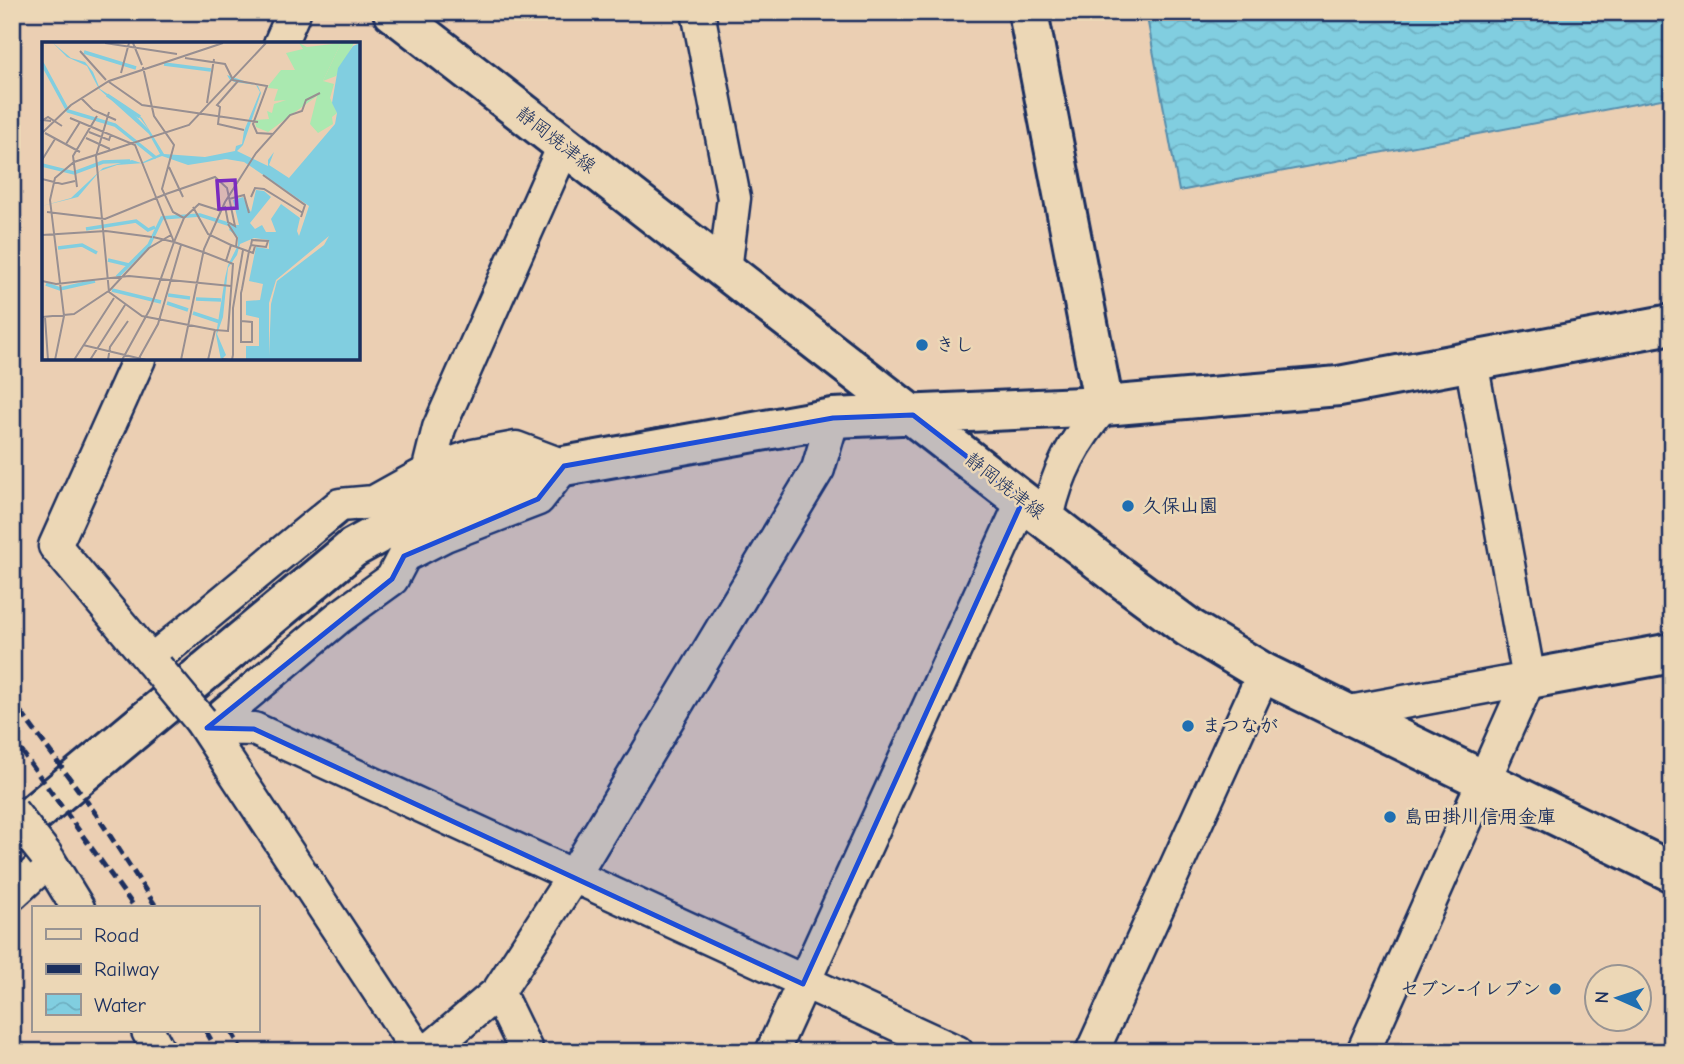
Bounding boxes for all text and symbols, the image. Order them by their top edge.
inset map [42,42,360,360]
street label: 静岡焼津線 [512,102,600,178]
place label: きし [936,334,974,356]
marker: きし [914,337,930,353]
street label: 静岡焼津線 [961,448,1049,524]
place label: 久保山園 [1142,495,1218,517]
marker: 久保山園 [1120,498,1136,514]
place label: まつなが [1202,715,1278,737]
marker: まつなが [1180,718,1196,734]
place label: 島田掛川信用金庫 [1404,806,1556,828]
marker: 島田掛川信用金庫 [1382,809,1398,825]
legend [32,906,259,1032]
text: Road [94,923,139,947]
text: Railway [94,957,159,981]
north arrow [1582,962,1652,1032]
place label: セブン-イレブン [1400,978,1541,1000]
marker: セブン-イレブン [1547,981,1563,997]
text: N [1591,990,1613,1004]
text: Water [94,993,147,1017]

